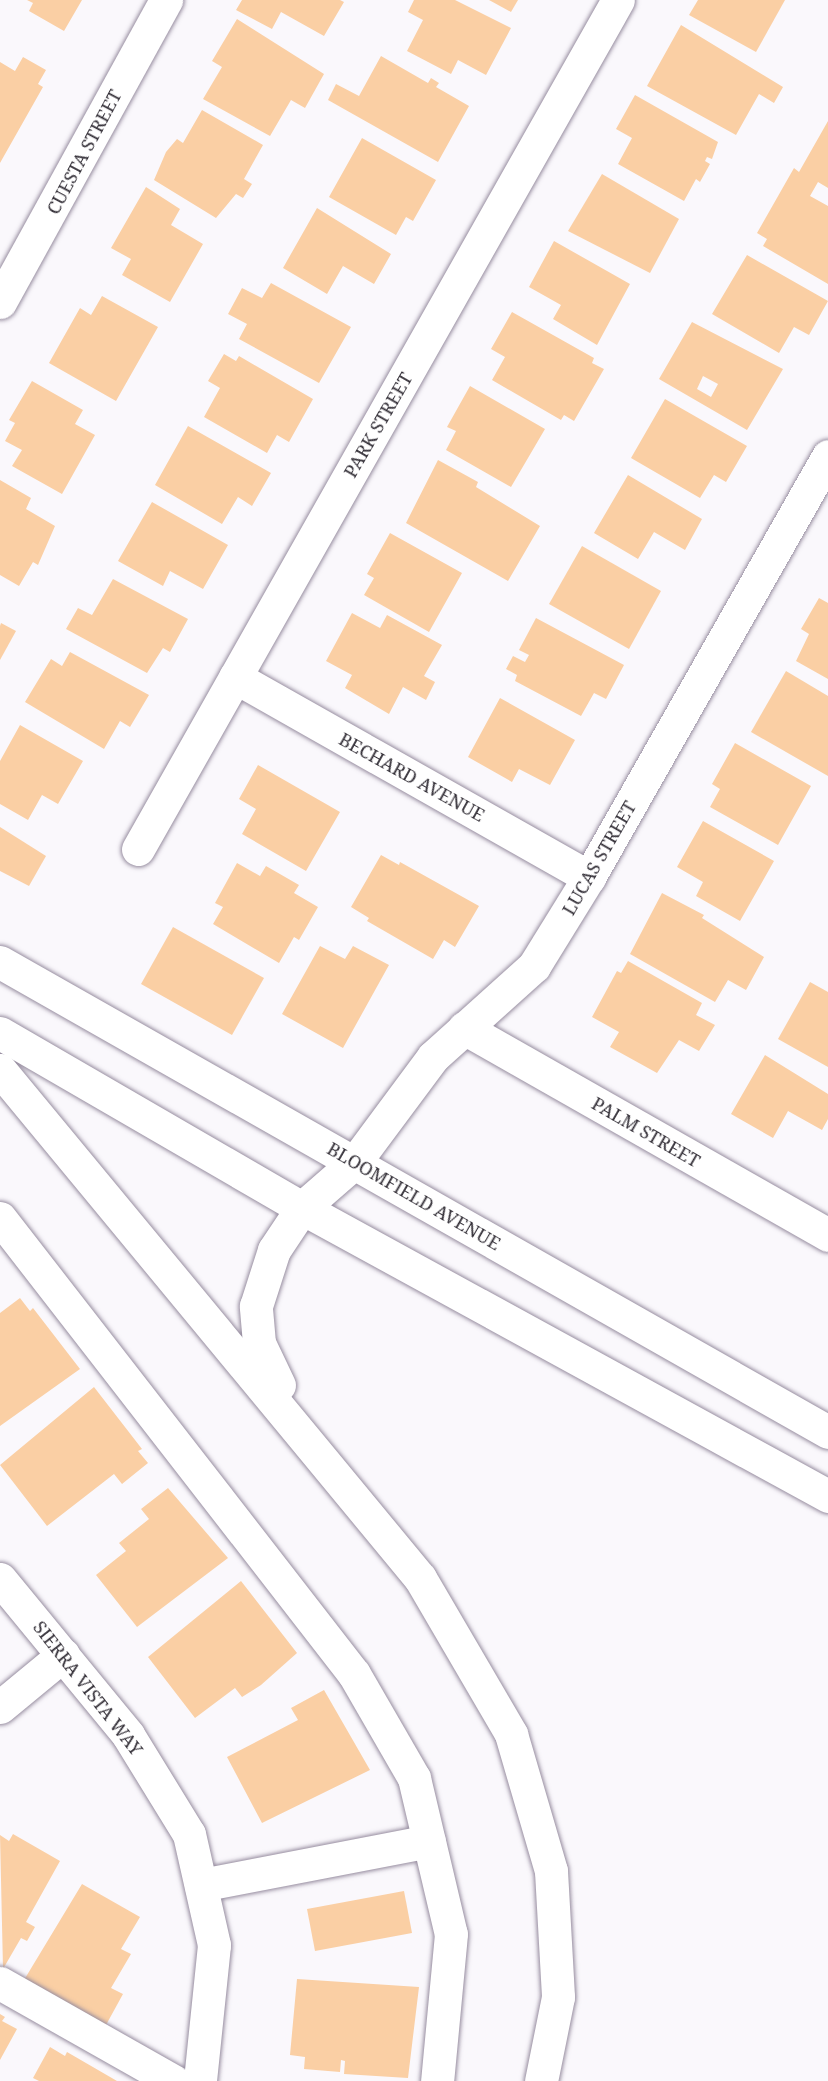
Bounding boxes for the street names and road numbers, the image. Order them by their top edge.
street label: CUESTA STREET [42,86,126,218]
street label: PARK STREET [339,369,417,481]
street label: BECHARD AVENUE [335,728,489,826]
street label: LUCAS STREET [558,797,640,919]
street label: PALM STREET [588,1092,704,1172]
street label: BLOOMFIELD AVENUE [324,1138,504,1254]
street label: SIERRA VISTA WAY [29,1617,147,1759]

